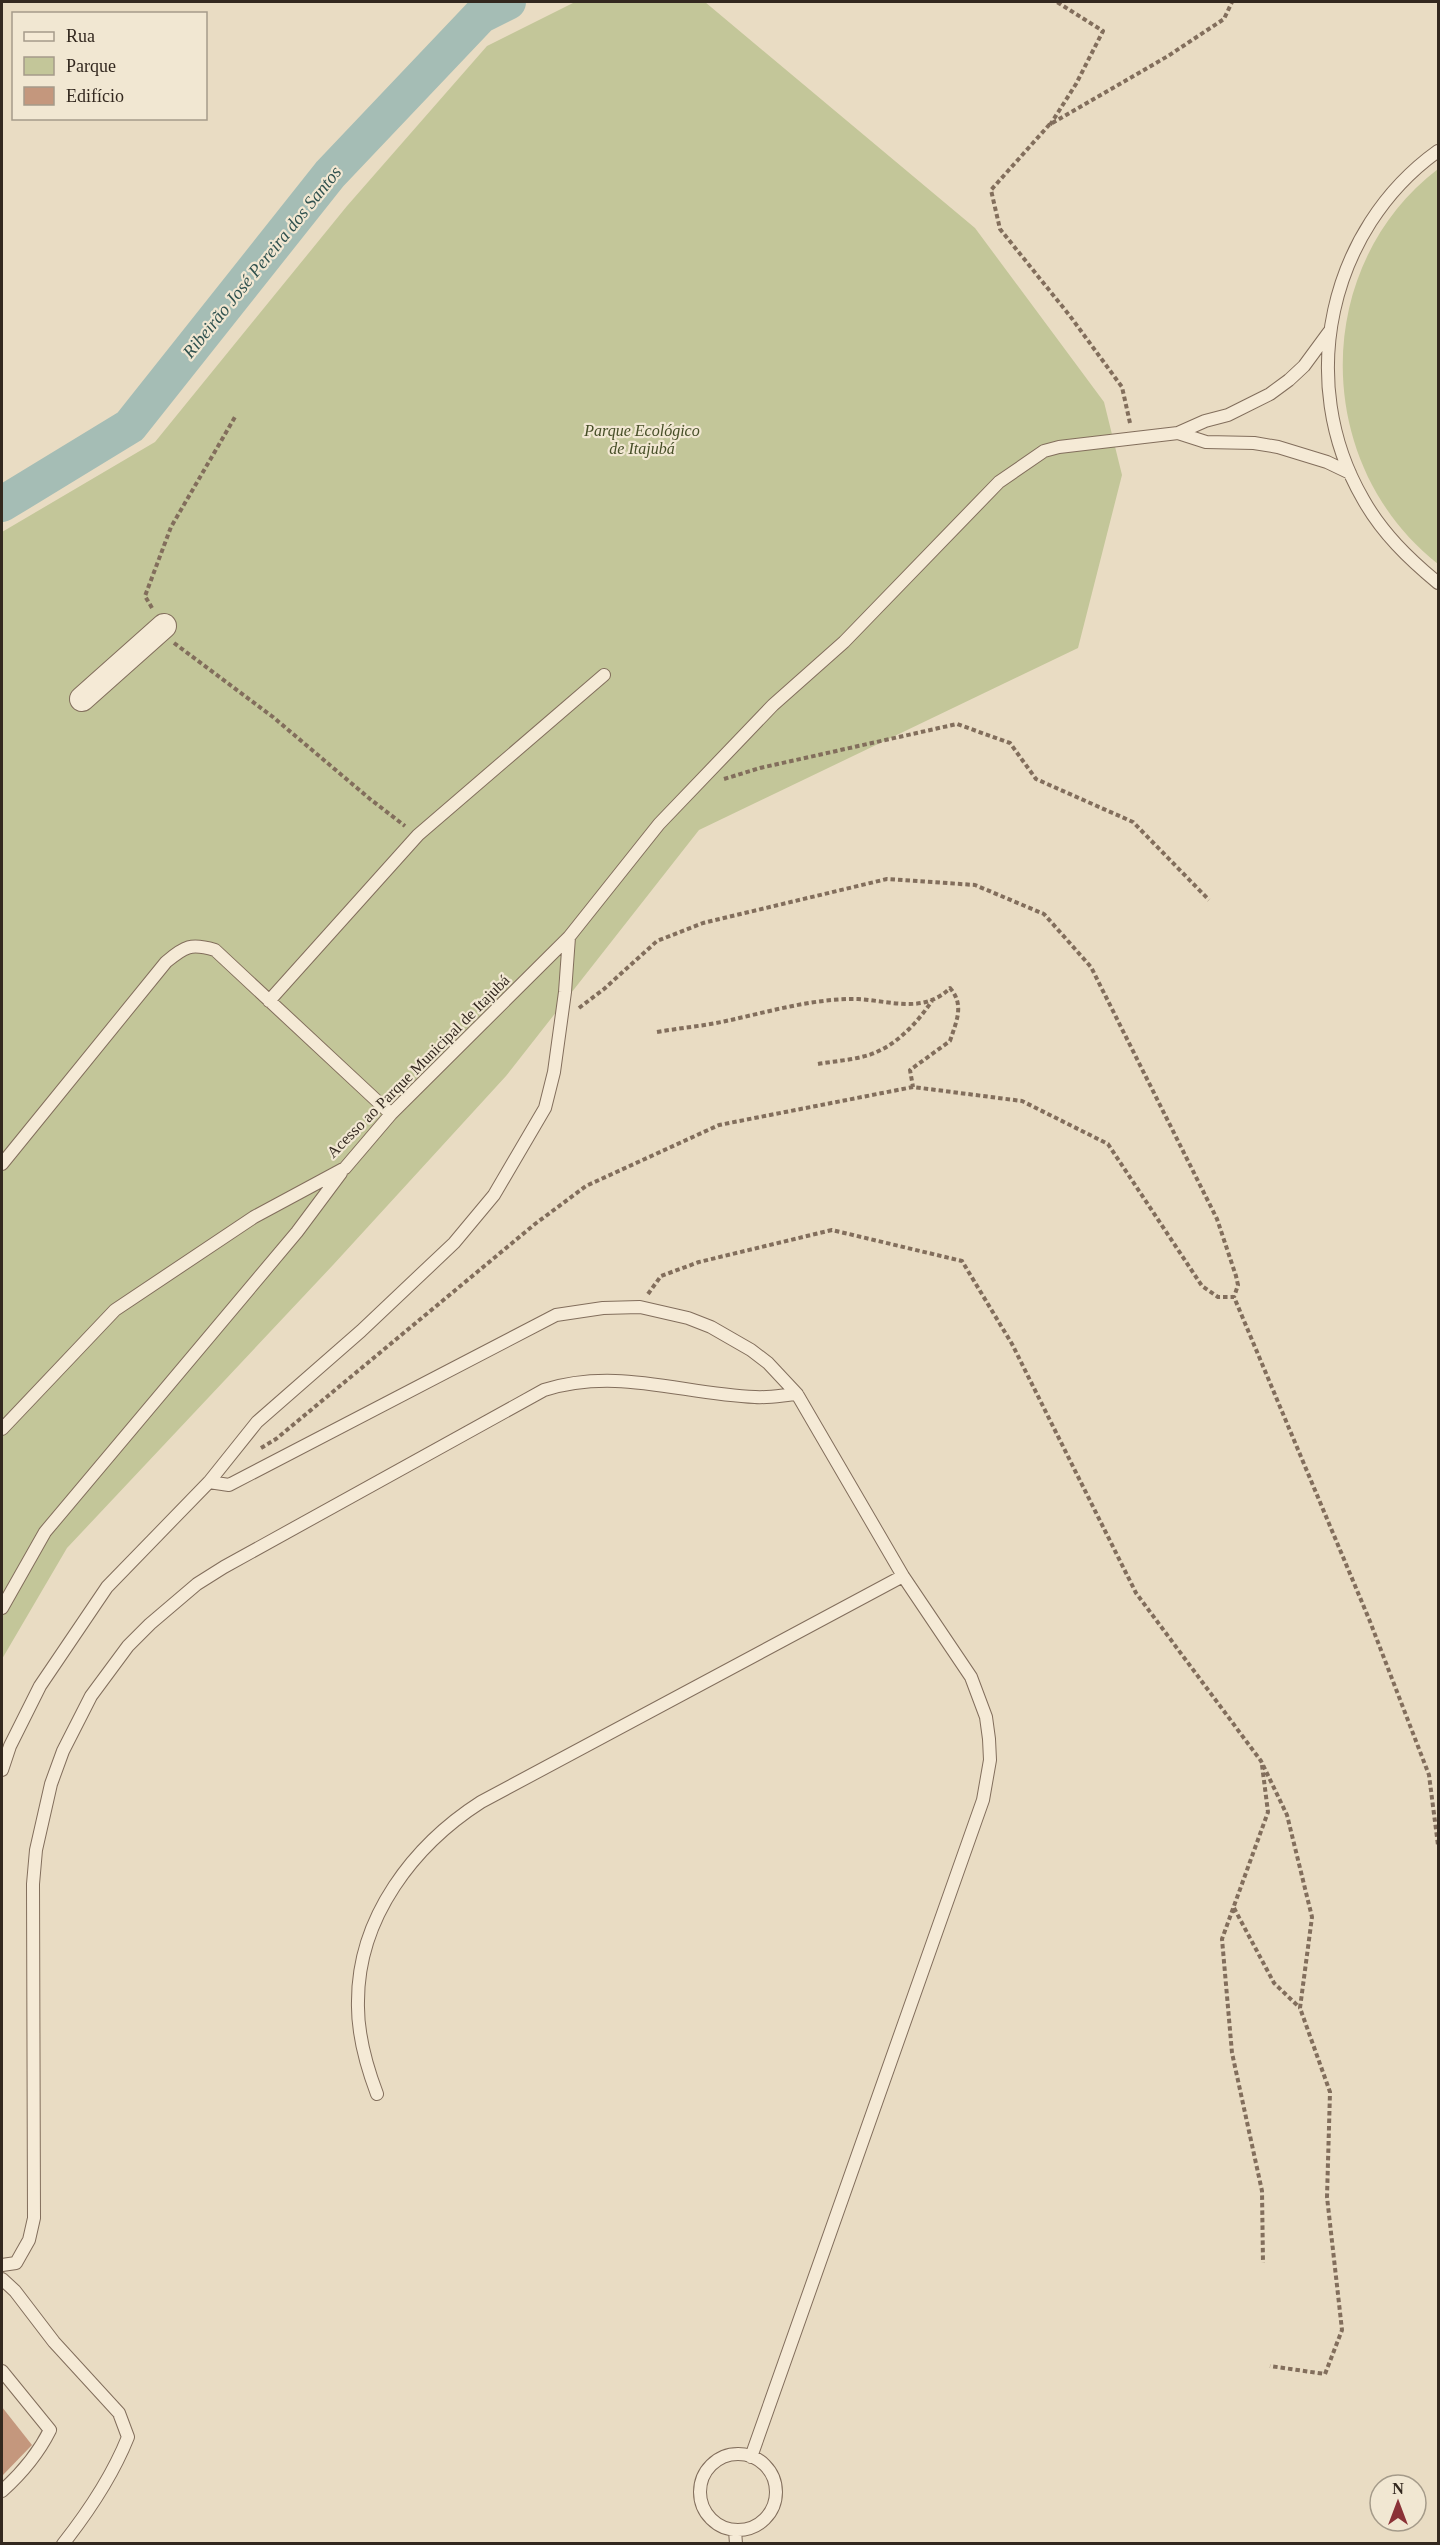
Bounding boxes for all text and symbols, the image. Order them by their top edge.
legend [12,12,207,120]
text: Rua [66,26,95,46]
text: Parque [66,56,116,76]
text: Edifício [66,86,124,106]
water label: Ribeirão José Pereira dos Santos [178,162,345,362]
park label: Parque Ecológico de Itajubá [583,422,700,458]
street label: Acesso ao Parque Municipal de Itajubá [323,971,513,1161]
north arrow [1368,2473,1428,2533]
text: N [1392,2480,1404,2497]

